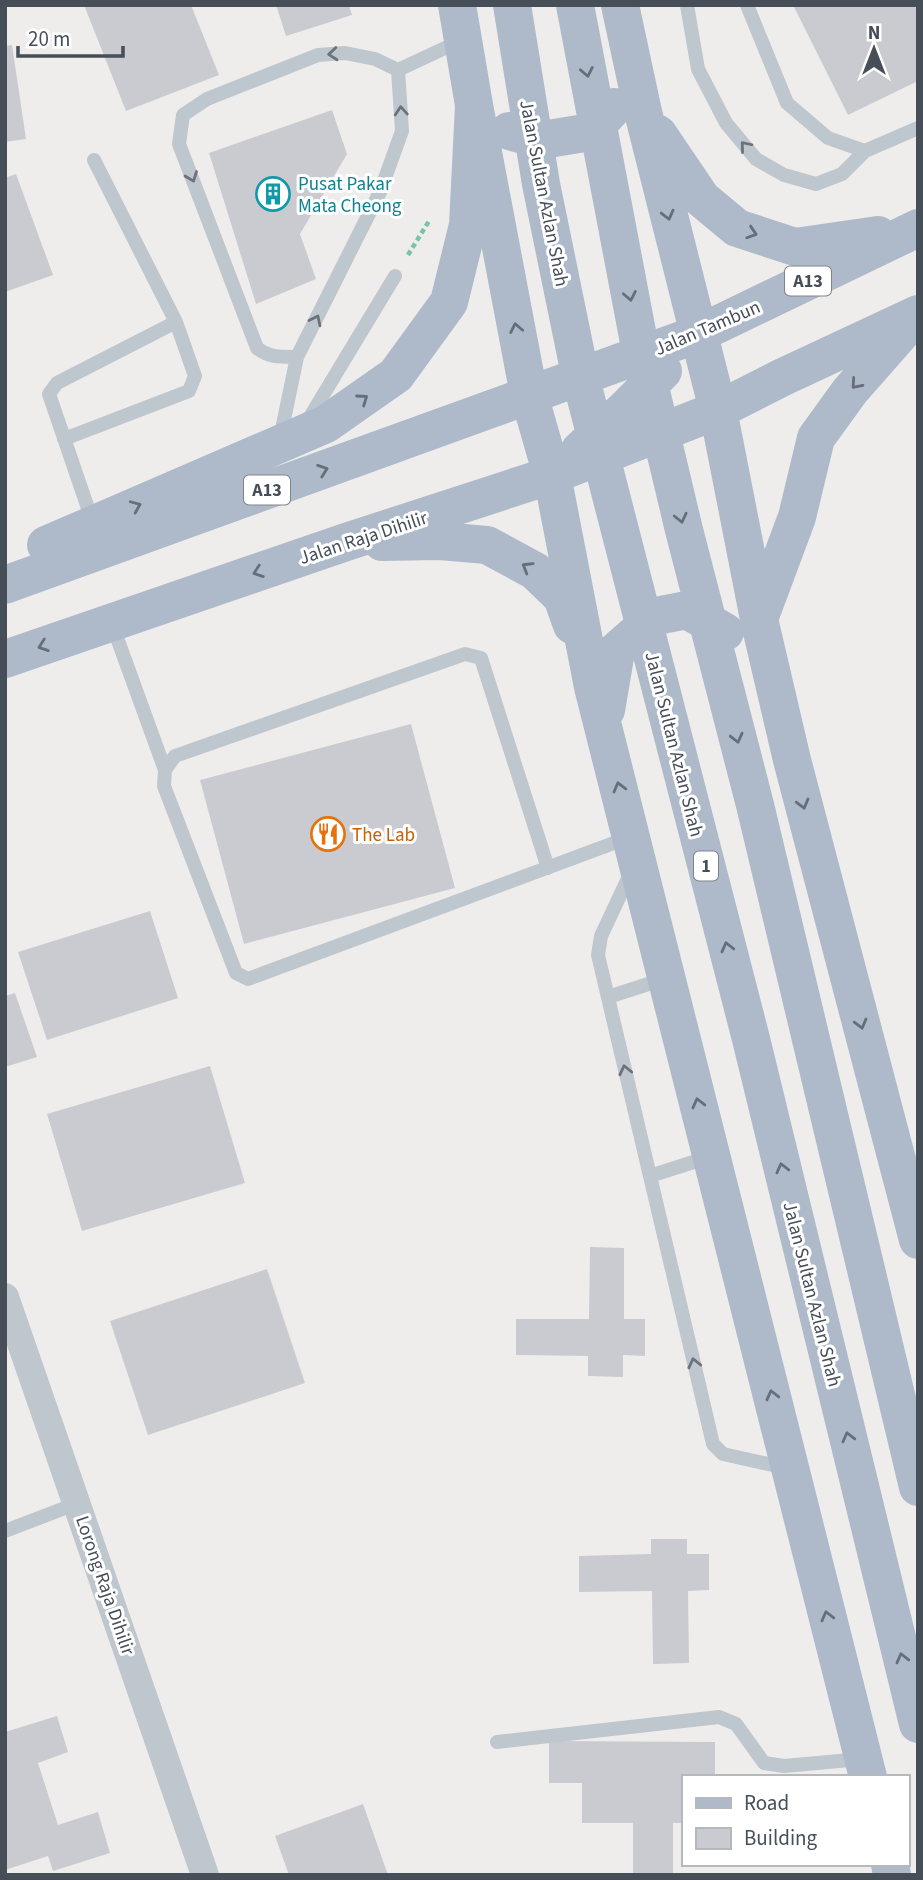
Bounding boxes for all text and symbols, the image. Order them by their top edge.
scale bar [18,14,122,58]
north arrow [839,14,909,84]
text: N [868,20,880,47]
text: 20 m [28,24,70,54]
one-way arrow [327,46,338,61]
one-way arrow [579,66,594,78]
street label: Jalan Sultan Azlan Shah [512,98,575,289]
one-way arrow [394,106,409,117]
one-way arrow [741,141,754,154]
one-way arrow [183,170,197,182]
place label: Pusat Pakar Mata Cheong [298,171,402,220]
building icon: Pusat Pakar Mata Cheong [254,175,292,213]
one-way arrow [660,209,674,221]
one-way arrow [745,225,757,239]
road number: A13 [785,267,831,296]
one-way arrow [622,290,637,302]
street label: Jalan Tambun [650,294,765,363]
one-way arrow [308,315,322,327]
one-way arrow [509,322,524,334]
one-way arrow [852,376,864,389]
one-way arrow [355,395,368,407]
one-way arrow [316,464,328,478]
road number: A13 [244,476,290,504]
one-way arrow [128,500,141,514]
street label: Jalan Raja Dihilir [296,505,431,572]
one-way arrow [673,511,687,523]
one-way arrow [521,562,534,575]
one-way arrow [252,564,264,579]
one-way arrow [37,638,49,652]
street label: Jalan Sultan Azlan Shah [637,649,710,840]
one-way arrow [729,732,743,744]
one-way arrow [613,781,627,793]
one-way arrow [795,798,809,810]
restaurant icon: The Lab [309,815,347,853]
place label: The Lab [352,822,415,849]
road number: 1 [694,852,718,880]
one-way arrow [721,941,735,953]
one-way arrow [853,1018,867,1030]
one-way arrow [619,1064,634,1076]
one-way arrow [692,1097,706,1109]
one-way arrow [776,1162,790,1174]
street label: Jalan Sultan Azlan Shah [775,1199,848,1390]
one-way arrow [688,1357,702,1369]
one-way arrow [766,1389,780,1401]
one-way arrow [842,1431,856,1443]
street label: Lorong Raja Dihilir [68,1512,141,1659]
one-way arrow [821,1610,835,1622]
one-way arrow [895,1652,910,1664]
legend [682,1775,909,1866]
text: Road [744,1788,789,1818]
text: Building [744,1823,818,1853]

